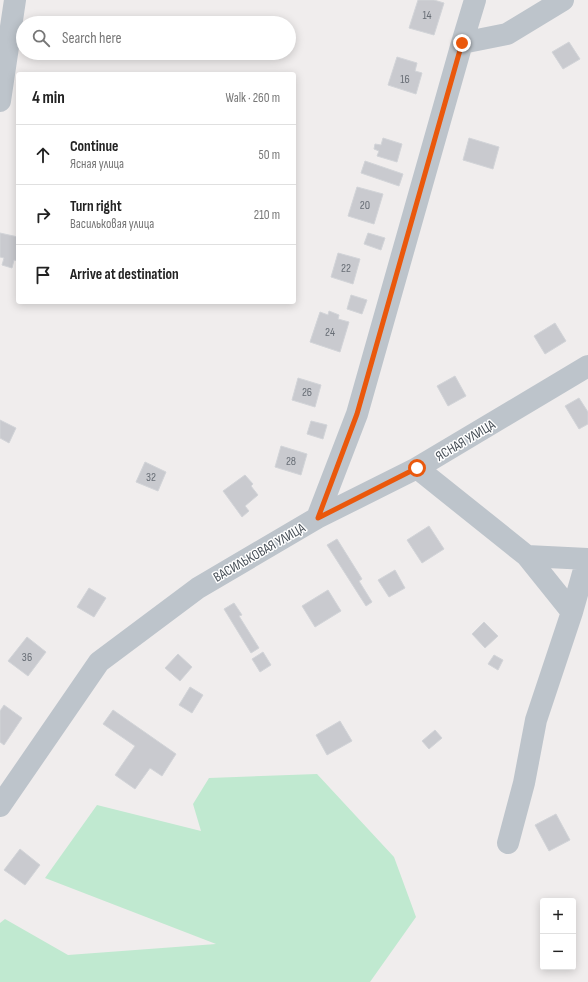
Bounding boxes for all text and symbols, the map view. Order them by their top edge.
house number: 14 [422,8,432,23]
search box [16,16,296,60]
icon: search [30,27,52,49]
text: Search here [62,29,122,48]
route end [453,34,471,52]
house number: 16 [400,72,410,87]
text: 4 min [32,88,65,108]
text: Walk · 260 m [226,90,280,106]
text: Continue [70,137,119,156]
icon: ahead [32,144,54,166]
text: 50 m [259,147,280,163]
text: Ясная улица [70,156,124,172]
text: Turn right [70,197,122,216]
house number: 20 [360,198,370,213]
icon: right [32,204,54,226]
text: 210 m [254,207,280,223]
text: Васильковая улица [70,216,154,232]
house number: 22 [341,261,351,276]
icon: arrive [32,264,54,286]
text: Arrive at destination [70,265,179,284]
house number: 24 [325,325,335,340]
house number: 26 [302,385,312,400]
street label: ЯСНАЯ УЛИЦА [432,416,499,465]
house number: 28 [286,454,296,469]
route start [408,459,426,477]
house number: 32 [146,470,156,485]
street label: ВАСИЛЬКОВАЯ УЛИЦА [210,519,309,586]
house number: 36 [22,650,32,665]
map controls [540,898,576,970]
button: + [540,898,576,934]
button: − [540,934,576,970]

